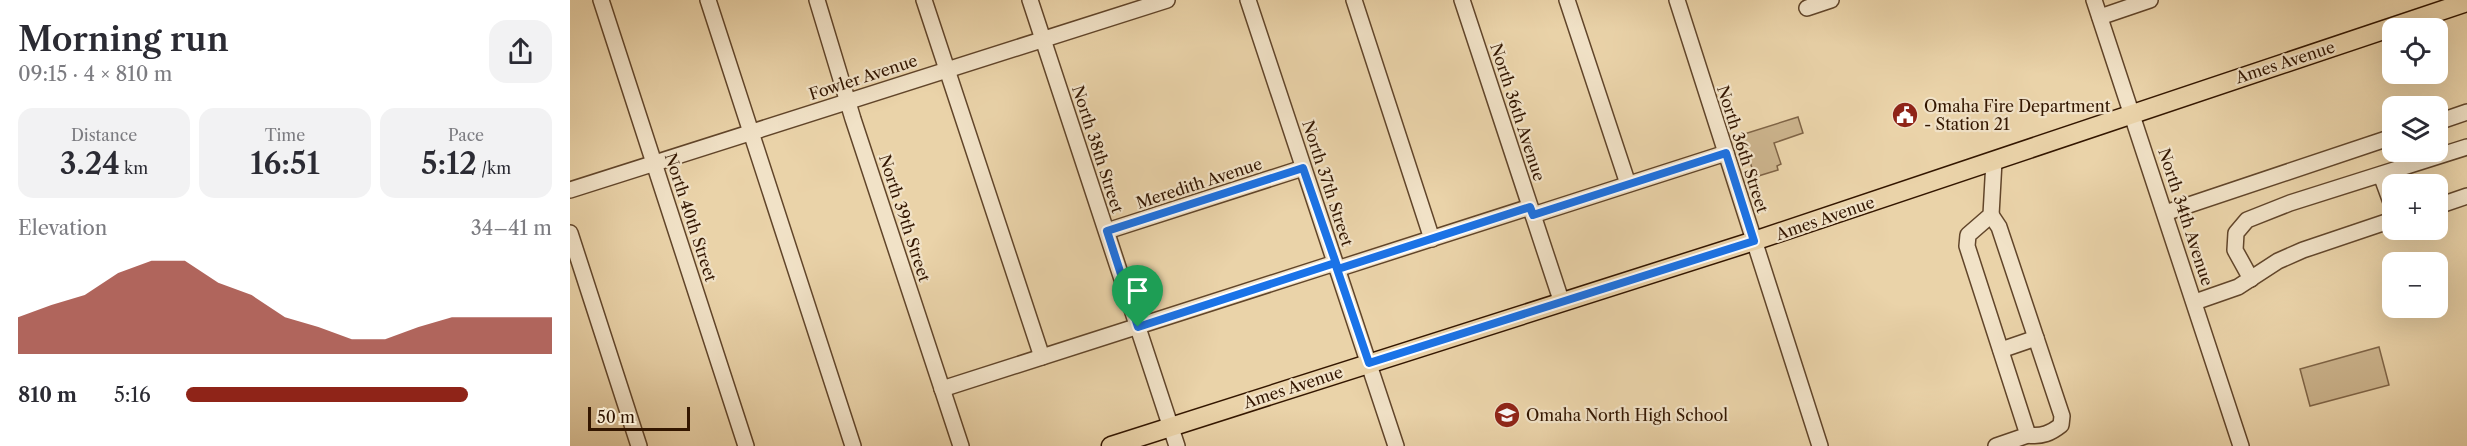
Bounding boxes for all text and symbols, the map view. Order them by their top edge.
map controls [2382,18,2448,318]
button: locate [2382,18,2448,84]
text: Morning run [18,19,229,60]
button: share [489,20,552,83]
street label: Ames Avenue [2232,37,2337,88]
street label: North 36th Avenue [1486,41,1550,183]
street label: Fowler Avenue [806,50,920,104]
text: 09:15 · 4 × 810 m [18,62,172,86]
street label: North 38th Street [1068,83,1128,216]
street label: North 36th Street [1713,83,1773,216]
place label: Omaha Fire Department - Station 21 [1924,96,2111,134]
button: layers [2382,96,2448,162]
public building icon: Omaha Fire Department - Station 21 [1890,100,1920,130]
street label: North 37th Street [1298,117,1358,249]
text: Distance [71,125,137,145]
text: Time [265,125,305,145]
text: Pace [448,125,484,145]
text: 3.24 [60,145,120,182]
text: 16:51 [250,145,320,182]
text: 5:12 [421,145,477,182]
street label: North 34th Avenue [2154,146,2218,288]
street label: North 40th Street [661,150,721,284]
street label: North 39th Street [875,152,935,285]
street label: Meredith Avenue [1134,153,1264,213]
text: km [120,158,148,178]
text: /km [477,158,511,178]
button: + [2382,174,2448,240]
street label: Ames Avenue [1772,192,1877,245]
text: Elevation [18,216,107,240]
text: 34–41 m [471,216,552,240]
button: − [2382,252,2448,318]
pin [1112,265,1163,327]
icon: arrive [1121,274,1154,307]
street label: Ames Avenue [1240,362,1345,413]
text: 810 m [18,383,77,407]
text: 5:16 [114,383,151,407]
school or university icon: Omaha North High School [1492,400,1522,430]
scale bar [588,404,690,432]
place label: Omaha North High School [1526,405,1728,425]
text: 50 m [597,407,635,427]

